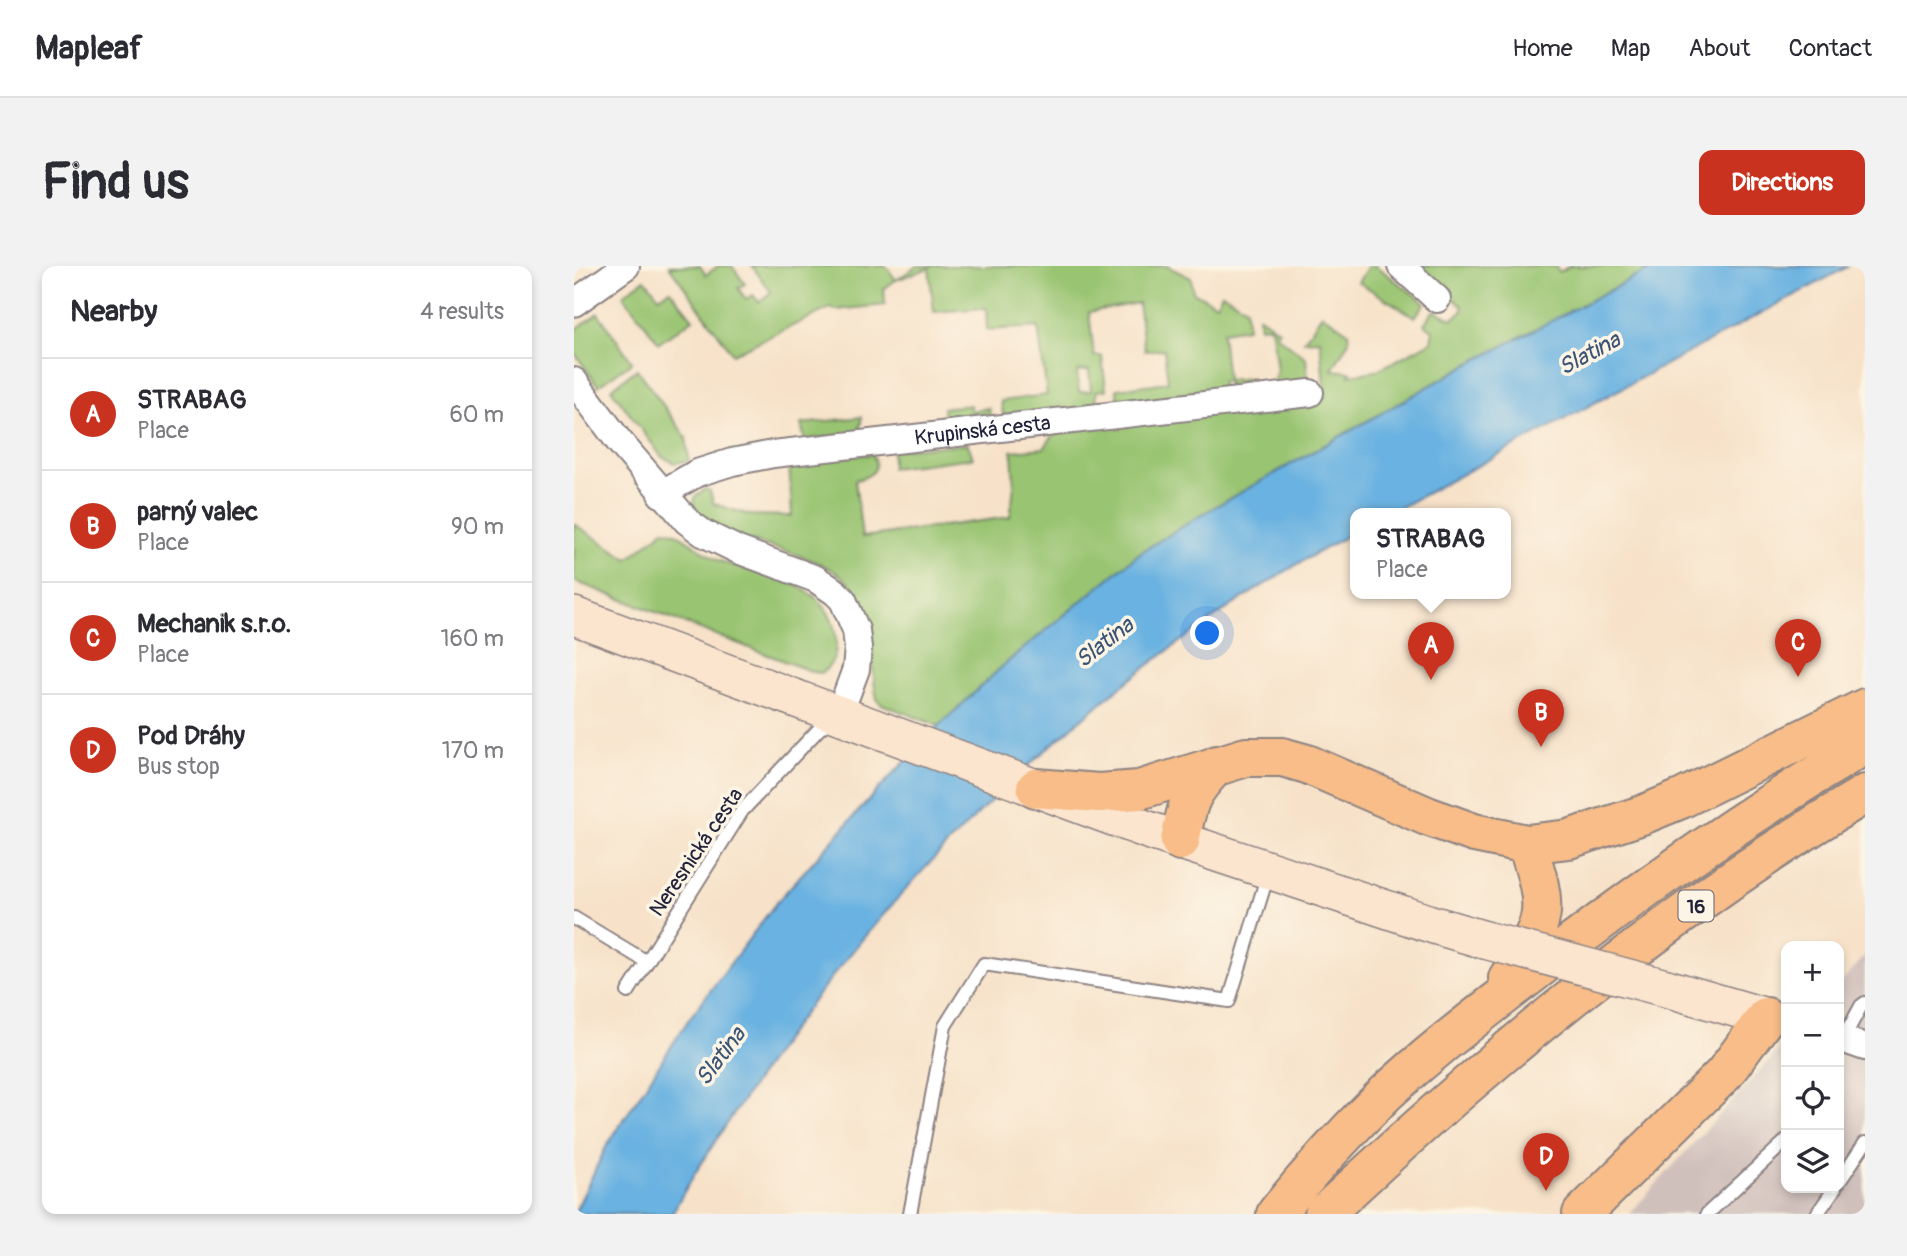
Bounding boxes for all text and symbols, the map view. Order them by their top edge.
text: Mapleaf [35,28,143,69]
text: Home [1512,34,1573,63]
text: Map [1611,34,1651,63]
text: About [1689,34,1751,63]
text: Contact [1789,34,1872,63]
button: Directions [1699,150,1865,215]
text: Find us [42,152,189,213]
text: Nearby [70,293,157,330]
text: 4 results [420,297,504,326]
water label: Slatina [1553,325,1626,382]
text: STRABAG [137,384,247,416]
text: A [86,400,100,429]
text: 60 m [449,400,504,429]
street label: Krupinská cesta [913,410,1052,452]
text: Place [137,416,189,445]
text: parný valec [137,496,258,528]
popup [1350,508,1511,599]
text: B [86,512,100,541]
text: 90 m [451,512,504,541]
text: STRABAG [1376,523,1485,555]
text: Place [137,528,189,557]
text: Place [1376,555,1428,584]
text: Mechanik s.r.o. [137,608,291,640]
water label: Slatina [1069,610,1140,674]
your location [1190,616,1224,650]
pin: C [1775,619,1821,677]
pin: A [1408,622,1454,680]
text: C [86,624,100,653]
text: 160 m [440,624,504,653]
text: Place [137,640,189,669]
pin: B [1518,689,1564,747]
text: Pod Dráhy [137,720,245,752]
text: D [86,736,100,765]
text: 170 m [442,736,504,765]
text: Bus stop [137,752,220,781]
street label: Neresnická cesta [643,783,749,922]
road number: 16 [1678,890,1714,922]
map controls [1781,941,1844,1193]
button: + [1781,941,1844,1004]
button: − [1781,1004,1844,1067]
water label: Slatina [689,1020,753,1091]
button: locate [1781,1067,1844,1130]
button: layers [1781,1130,1844,1193]
pin: D [1523,1133,1569,1191]

